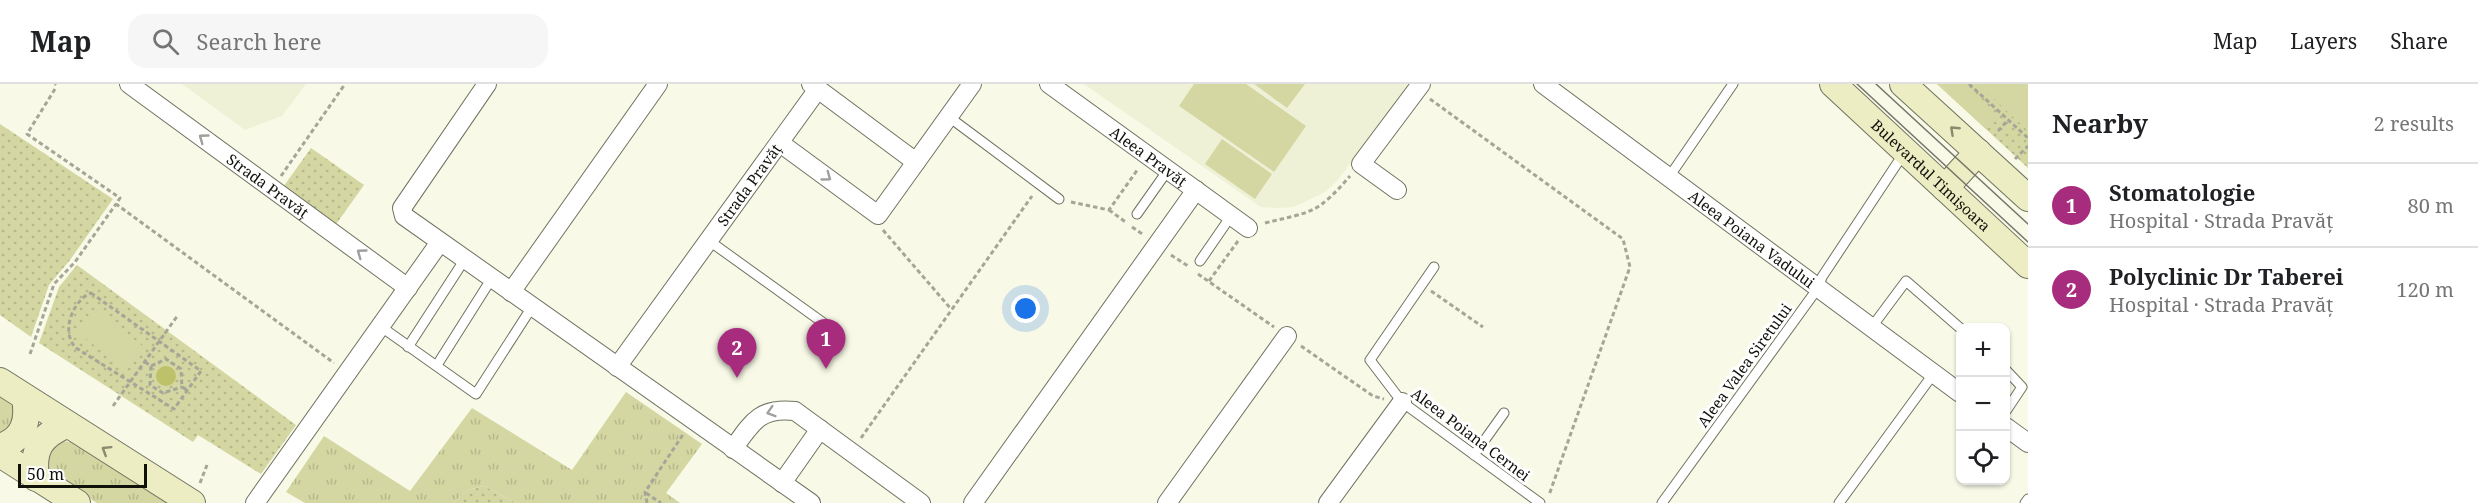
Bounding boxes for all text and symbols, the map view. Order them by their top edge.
search box [128,14,548,68]
text: Map [30,22,92,60]
icon: search [149,25,182,58]
text: Search here [197,26,321,56]
text: Map [2213,27,2257,55]
text: Layers [2290,27,2357,55]
text: Share [2390,27,2448,55]
text: Nearby [2052,105,2148,141]
text: 2 results [2374,110,2454,137]
street label: Bulevardul Timișoara [1867,115,1995,235]
street label: Aleea Pravăț [1106,122,1191,191]
one-way arrow [1950,126,1961,137]
one-way arrow [199,134,210,145]
street label: Strada Pravăț [712,140,785,230]
street label: Strada Pravăț [223,149,313,222]
one-way arrow [820,170,831,181]
text: Stomatologie [2109,177,2255,207]
street label: Aleea Poiana Vadului [1685,185,1819,292]
text: 1 [2066,192,2077,219]
text: 80 m [2408,192,2454,219]
text: Hospital · Strada Pravăț [2109,207,2333,234]
one-way arrow [356,249,367,260]
text: Polyclinic Dr Taberei [2109,261,2344,291]
text: 2 [2066,276,2077,303]
text: 120 m [2396,276,2454,303]
text: Hospital · Strada Pravăț [2109,291,2333,318]
your location [1011,294,1040,323]
street label: Aleea Valea Siretului [1692,299,1796,431]
pin: 1 [806,320,846,369]
map controls [1956,323,2010,485]
button: + [1956,323,2010,377]
pin: 2 [718,328,756,378]
button: − [1956,377,2010,431]
street label: Aleea Poiana Cernei [1408,383,1534,485]
one-way arrow [767,405,777,417]
button: locate [1956,431,2010,485]
one-way arrow [102,446,112,458]
scale bar [18,461,147,488]
text: 50 m [27,463,64,485]

